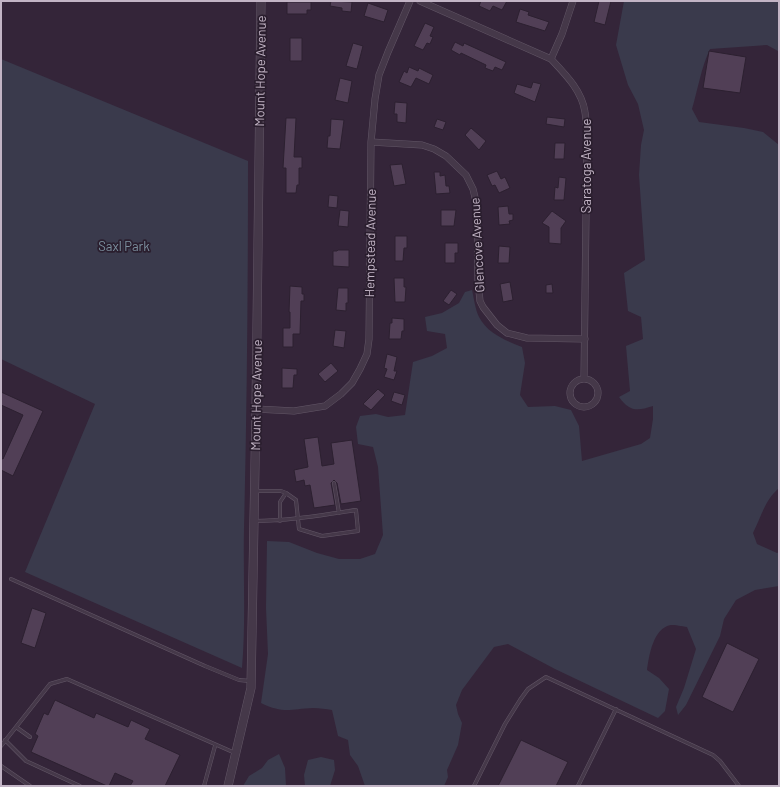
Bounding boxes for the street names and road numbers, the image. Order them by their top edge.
street label: Mount Hope Avenue [251,15,269,127]
street label: Saratoga Avenue [578,119,594,213]
street label: Hempstead Avenue [361,188,379,297]
street label: Glencove Avenue [467,197,487,293]
street label: Mount Hope Avenue [247,339,265,451]

